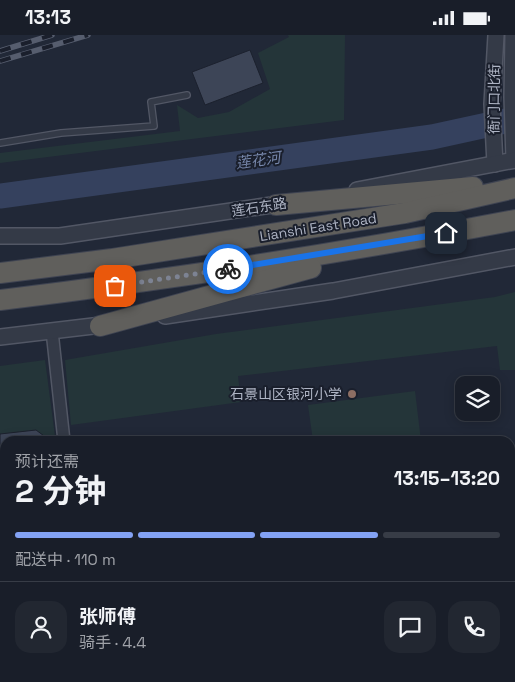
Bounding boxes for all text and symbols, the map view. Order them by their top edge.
text: 13:13 [25,5,71,30]
street label: 衙门口北街 [484,64,504,134]
water label: 莲花河 [234,147,285,173]
street label: 莲石东路 [230,194,288,220]
street label: Lianshi East Road [258,209,378,245]
pin [425,212,467,254]
icon: home [432,219,460,247]
courier [203,244,253,294]
icon: bike [214,255,242,283]
pin [94,265,136,307]
icon: bag [101,272,129,300]
map controls [455,376,500,421]
button: layers [455,376,500,421]
place label: 石景山区银河小学 [230,385,342,403]
marker: 石景山区银河小学 [346,388,358,400]
text: 预计还需 [15,451,79,472]
text: 13:15–13:20 [394,466,500,491]
text: 2 分钟 [15,471,106,511]
text: 配送中 · 110 m [15,549,116,570]
button: person [15,601,67,653]
button: chat [384,601,436,653]
button: phone [448,601,500,653]
text: 张师傅 [79,604,136,629]
text: 骑手 · 4.4 [79,632,146,653]

